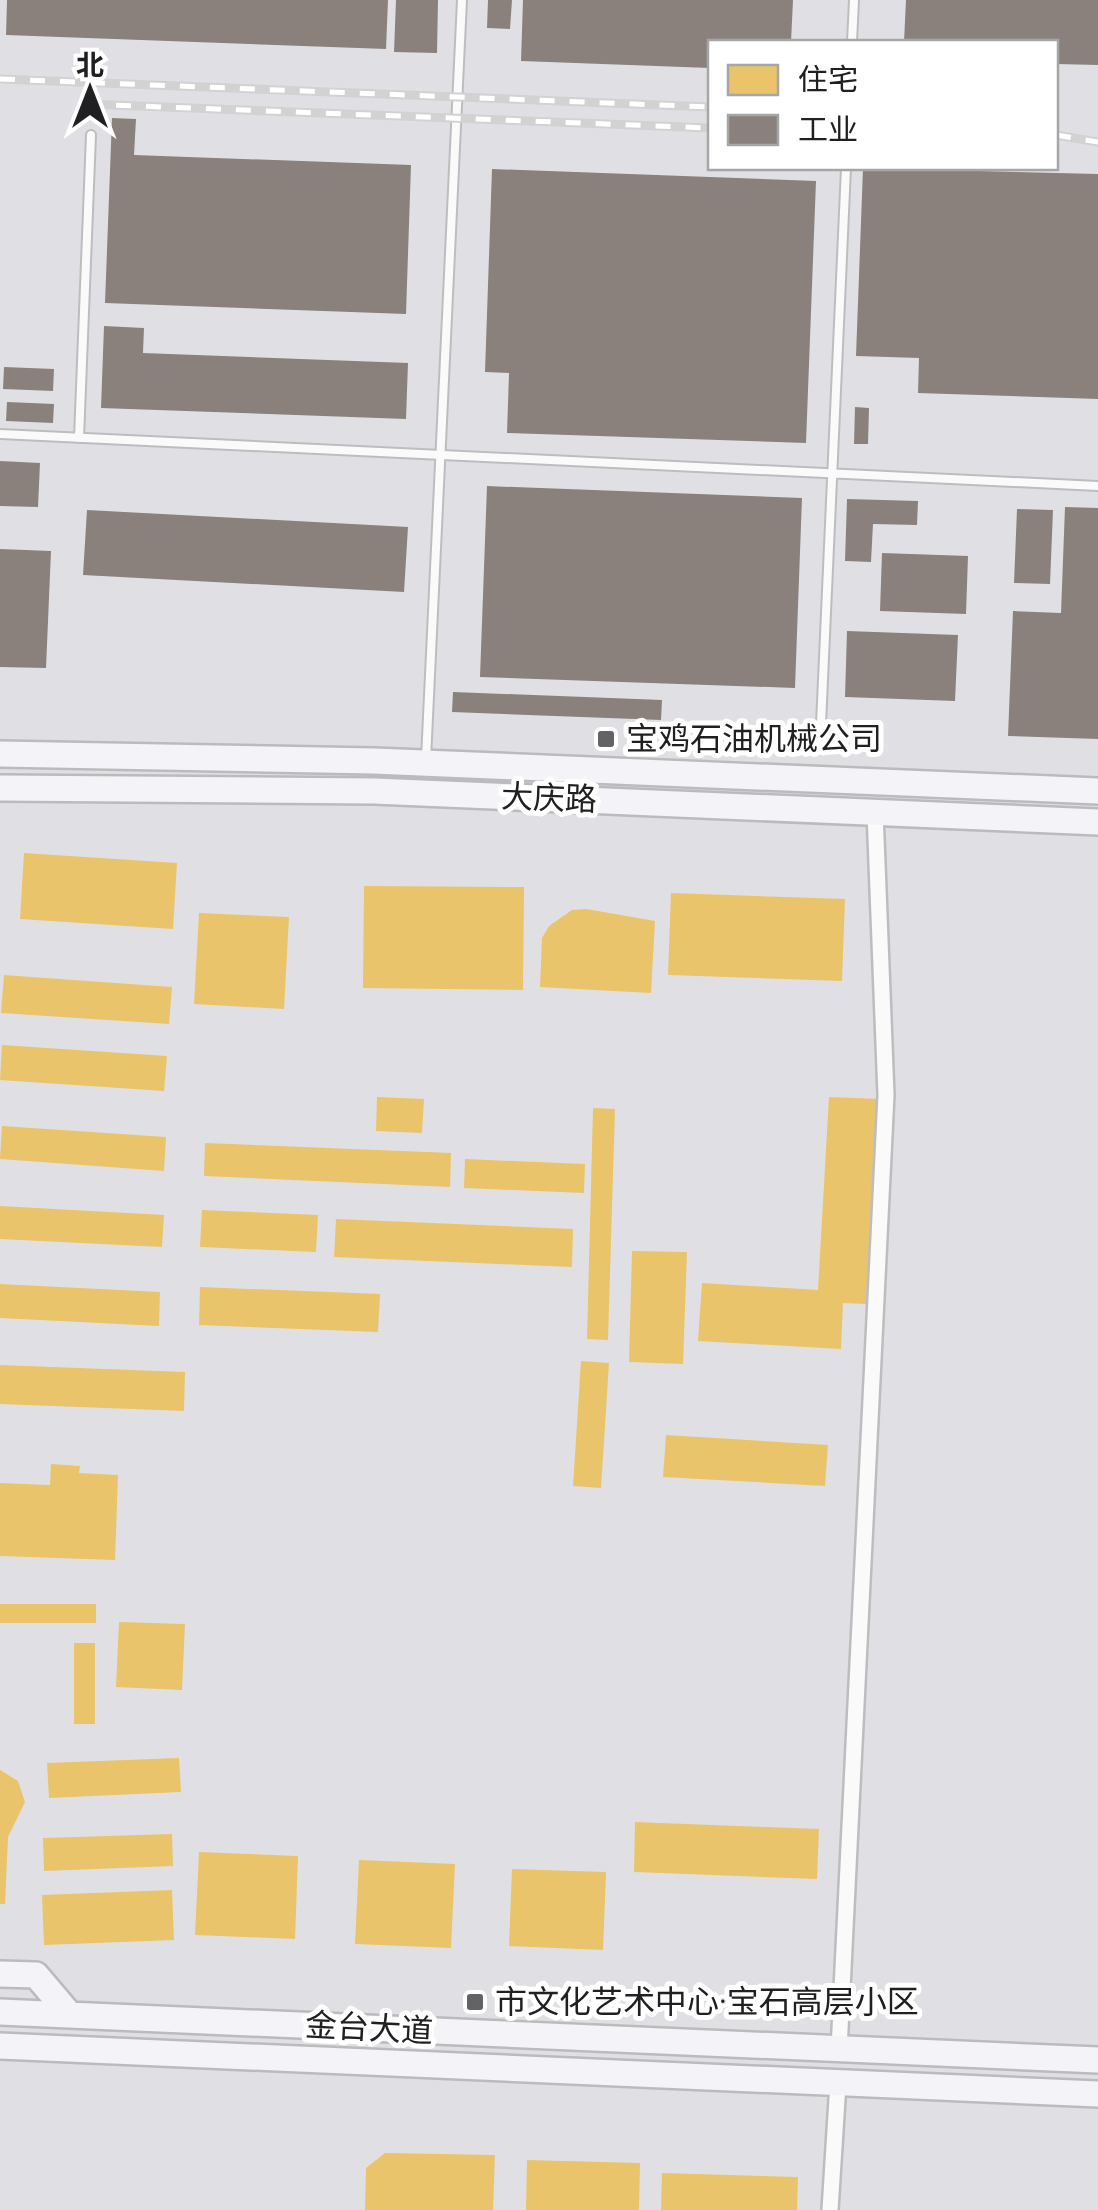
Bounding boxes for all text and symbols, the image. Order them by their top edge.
north arrow [40,40,140,140]
legend [708,40,1058,170]
text: 北 [76,49,104,82]
text: 住宅 [798,62,858,97]
text: 工业 [798,112,858,147]
place label: 宝鸡石油机械公司 [626,720,882,758]
marker: 宝鸡石油机械公司 [595,728,617,750]
street label: 大庆路 [500,777,598,819]
place label: 市文化艺术中心·宝石高层小区 [495,1983,919,2021]
marker: 市文化艺术中心·宝石高层小区 [464,1991,486,2013]
street label: 金台大道 [304,2006,434,2050]

